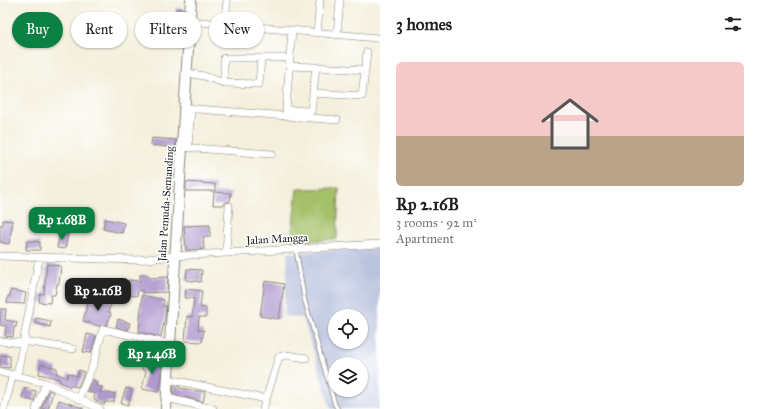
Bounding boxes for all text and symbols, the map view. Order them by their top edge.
chip: Buy [12,12,63,48]
chip: Rent [71,12,127,48]
chip: Filters [135,12,201,48]
chip: New [209,12,264,48]
icon: filters [722,13,744,35]
text: 3 homes [396,14,452,35]
icon: home [534,88,606,160]
street label: Jalan Pemuda-Semanding [155,145,178,263]
text: Rp 2.16B [396,194,459,215]
pin: Rp 1.68B [21,207,103,241]
text: Rp 1.68B [38,212,86,228]
text: 3 rooms · 92 m² [396,215,477,231]
street label: Jalan Mangga [245,231,309,248]
text: Apartment [396,231,454,247]
pin: Rp 2.16B [57,278,139,312]
text: Rp 2.16B [74,283,122,299]
map controls [328,309,368,397]
button: locate [328,309,368,349]
pin: Rp 1.46B [111,341,193,375]
text: Rp 1.46B [128,346,176,362]
button: layers [328,357,368,397]

